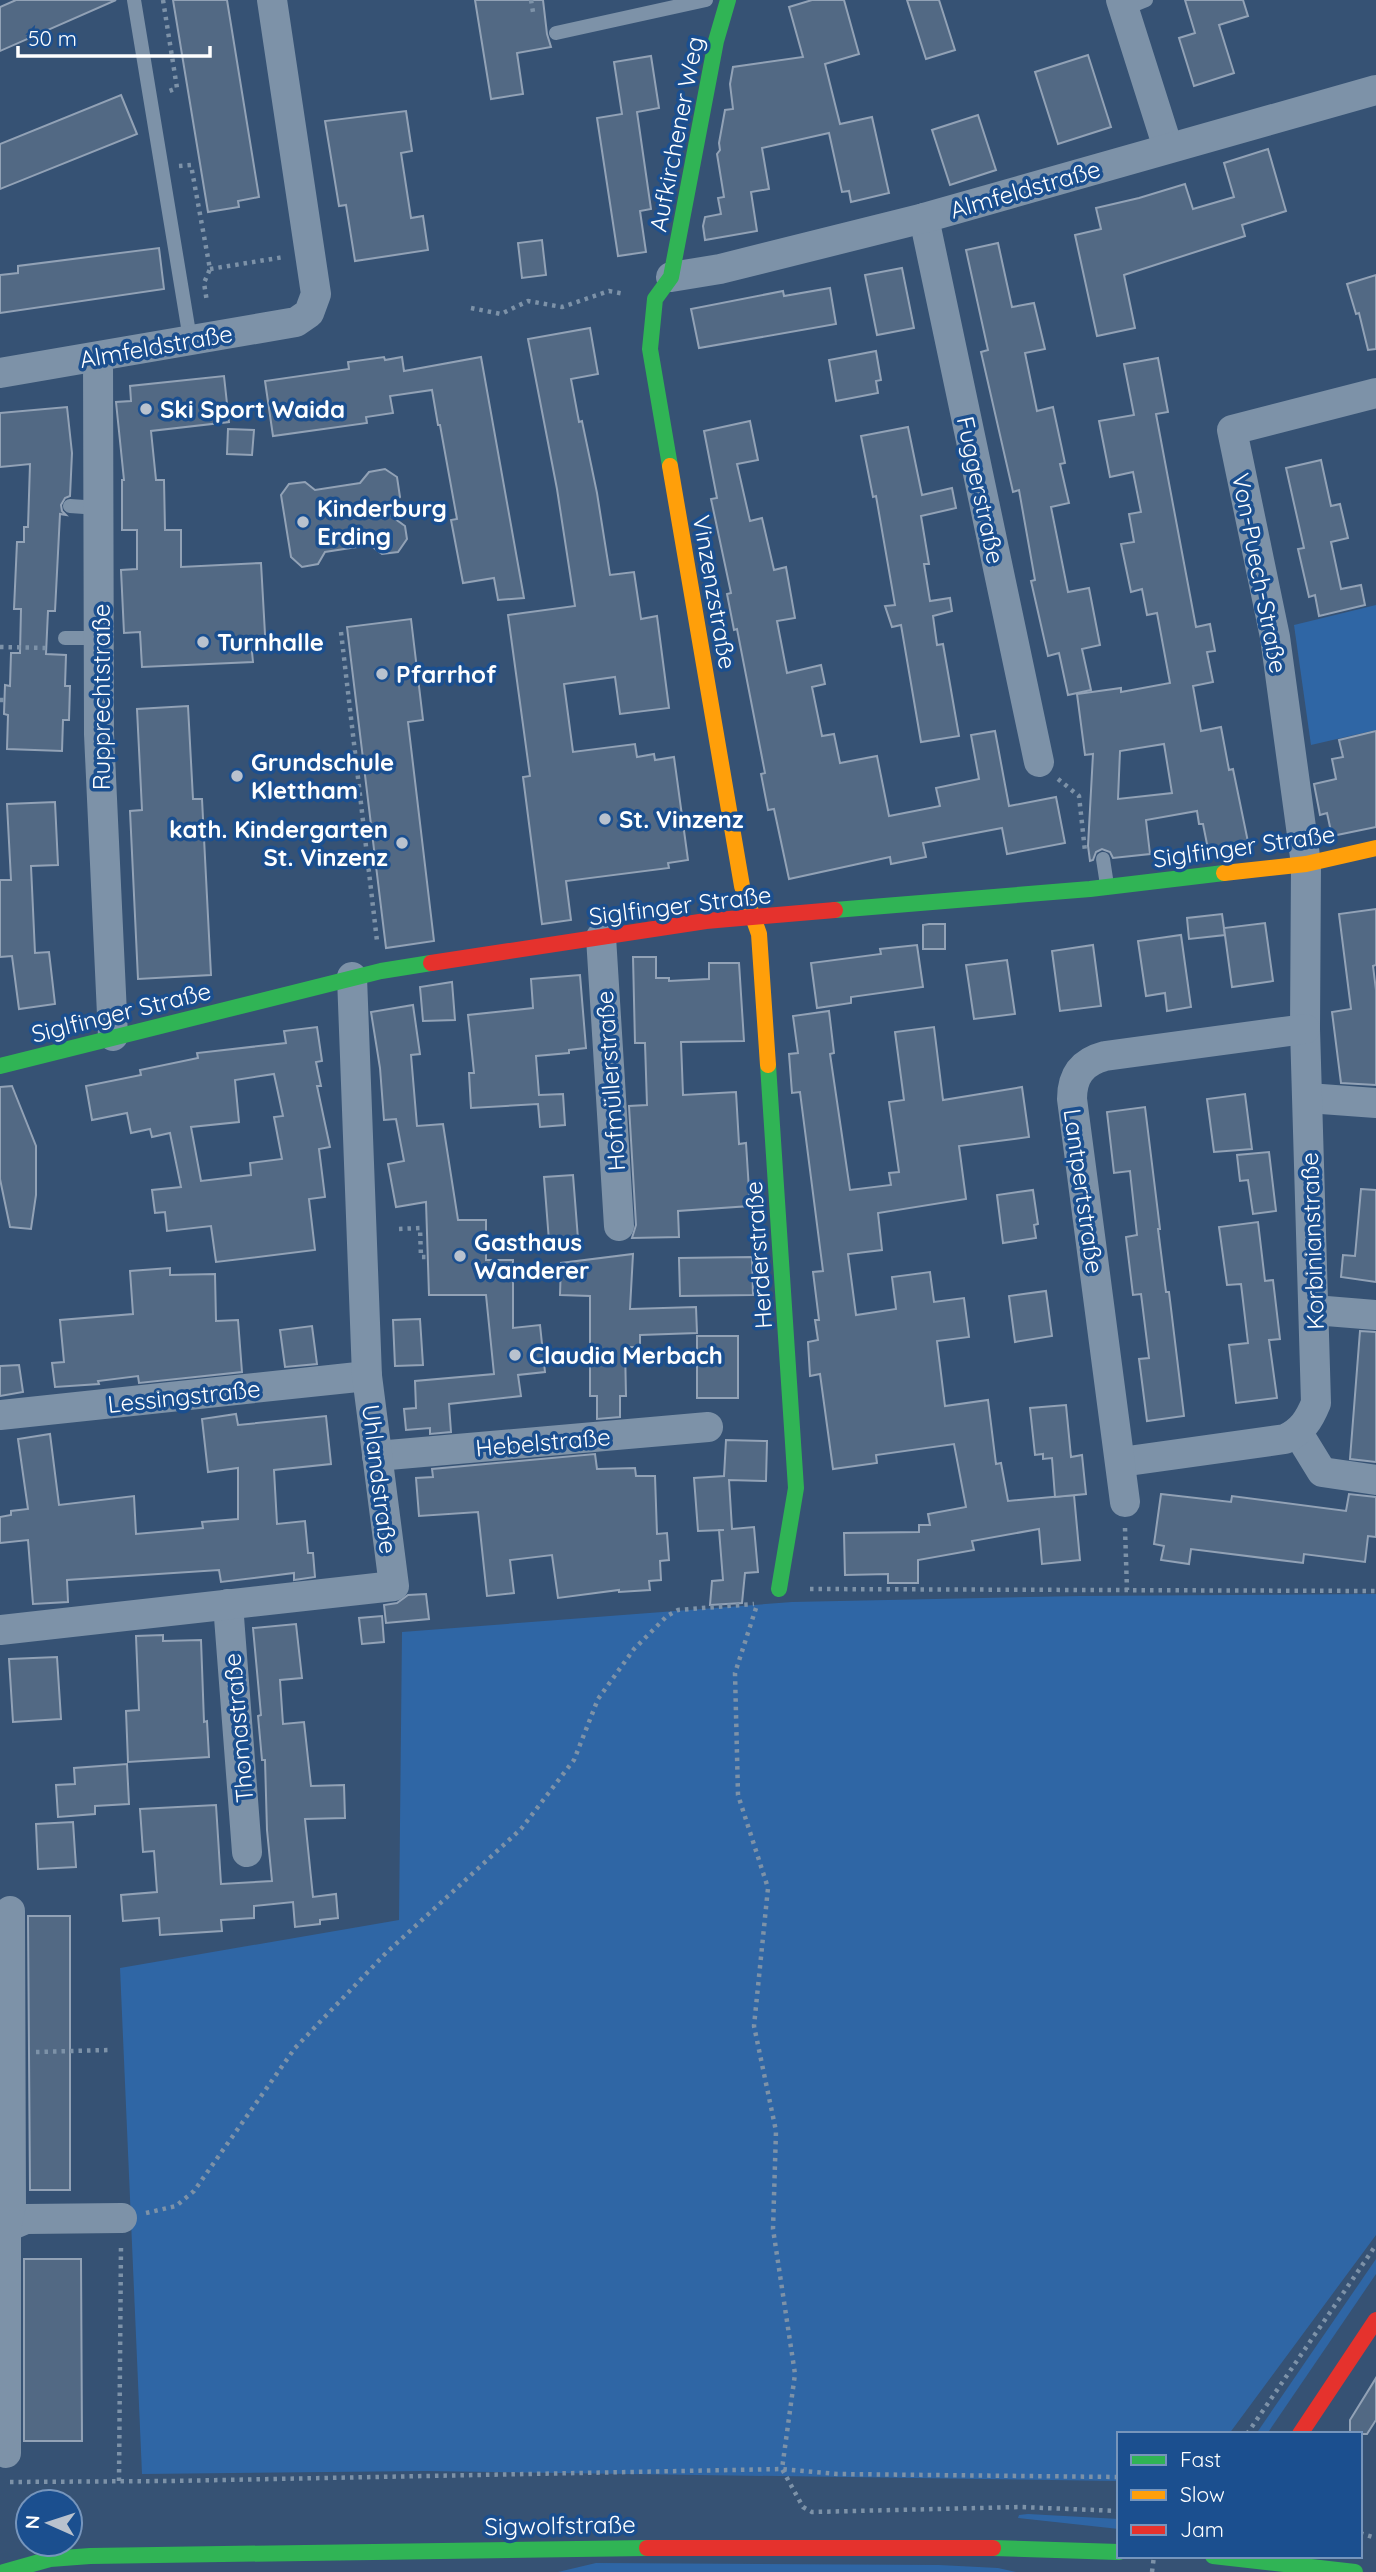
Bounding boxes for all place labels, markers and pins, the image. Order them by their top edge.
place label: Ski Sport Waida [160,394,345,424]
marker: Ski Sport Waida [138,401,154,417]
place label: Kinderburg Erding [317,493,447,551]
marker: Kinderburg Erding [295,514,311,530]
place label: Turnhalle [217,627,324,657]
marker: Turnhalle [195,634,211,650]
place label: Pfarrhof [396,659,497,689]
marker: Pfarrhof [374,666,390,682]
place label: Grundschule Klettham [251,747,394,805]
marker: Grundschule Klettham [229,768,245,784]
place label: St. Vinzenz [619,804,744,834]
marker: St. Vinzenz [597,811,613,827]
place label: kath. Kindergarten St. Vinzenz [169,814,388,872]
marker: kath. Kindergarten St. Vinzenz [394,835,410,851]
place label: Gasthaus Wanderer [474,1227,590,1285]
marker: Gasthaus Wanderer [452,1248,468,1264]
place label: Claudia Merbach [529,1340,723,1370]
marker: Claudia Merbach [507,1347,523,1363]

